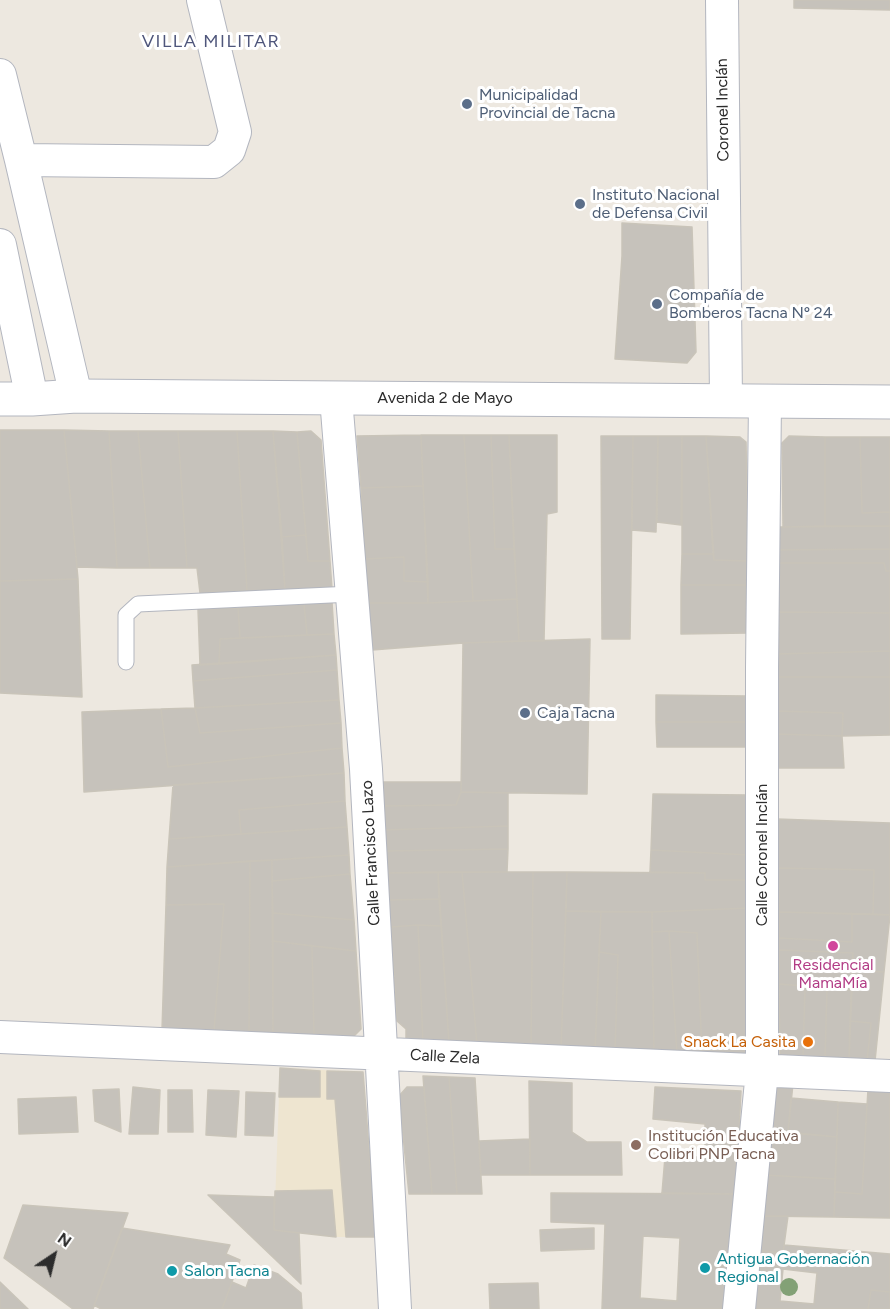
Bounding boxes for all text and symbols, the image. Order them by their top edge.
district label: VILLA MILITAR [142,31,280,53]
street label: Coronel Inclán [713,58,733,162]
place label: Municipalidad Provincial de Tacna [479,85,615,123]
marker: Municipalidad Provincial de Tacna [460,97,474,111]
place label: Instituto Nacional de Defensa Civil [592,185,719,223]
marker: Instituto Nacional de Defensa Civil [573,197,587,211]
place label: Compañía de Bomberos Tacna Nº 24 [669,285,833,323]
marker: Compañía de Bomberos Tacna Nº 24 [650,297,664,311]
street label: Avenida 2 de Mayo [377,388,513,408]
place label: Caja Tacna [537,703,615,723]
marker: Caja Tacna [518,706,532,720]
street label: Calle Francisco Lazo [358,780,384,926]
street label: Calle Coronel Inclán [752,784,772,926]
marker: Residencial MamaMía [826,939,840,953]
place label: Residencial MamaMía [792,955,874,993]
place label: Snack La Casita [683,1032,796,1052]
marker: Snack La Casita [801,1035,815,1049]
street label: Calle Zela [409,1046,481,1068]
place label: Institución Educativa Colibri PNP Tacna [648,1126,799,1164]
marker: Institución Educativa Colibri PNP Tacna [629,1138,643,1152]
north arrow [24,1225,84,1285]
text: N [54,1229,75,1251]
place label: Antigua Gobernación Regional [717,1249,870,1287]
place label: Salon Tacna [184,1261,269,1281]
marker: Antigua Gobernación Regional [698,1261,712,1275]
marker: Salon Tacna [165,1264,179,1278]

